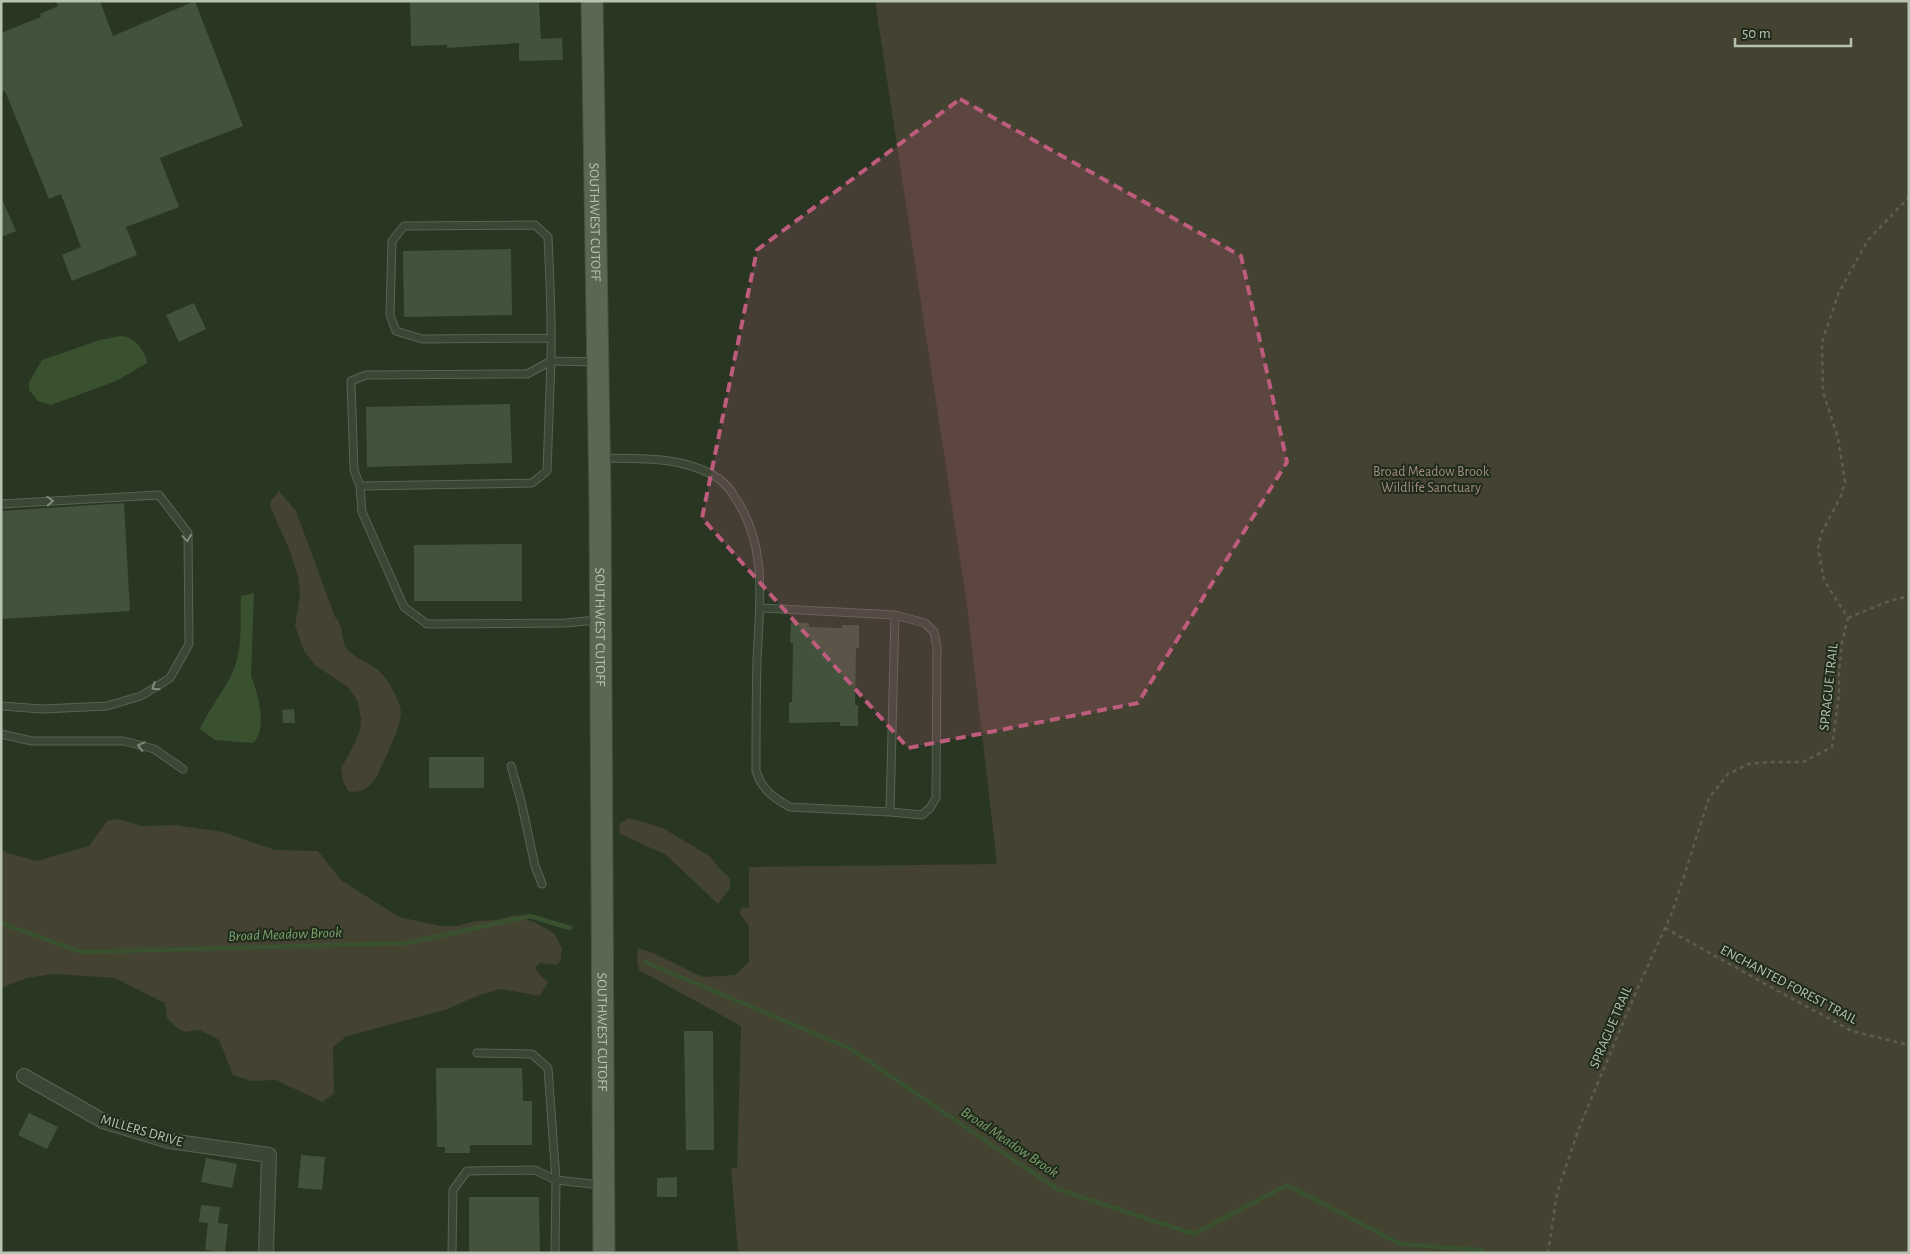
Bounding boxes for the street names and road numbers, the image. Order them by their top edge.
street label: SOUTHWEST CUTOFF [587,163,603,282]
street label: SOUTHWEST CUTOFF [592,568,607,687]
street label: SPRAGUE TRAIL [1817,642,1841,732]
street label: ENCHANTED FOREST TRAIL [1718,943,1859,1027]
street label: SOUTHWEST CUTOFF [595,973,609,1092]
street label: SPRAGUE TRAIL [1587,984,1635,1071]
street label: MILLERS DRIVE [99,1113,185,1149]

